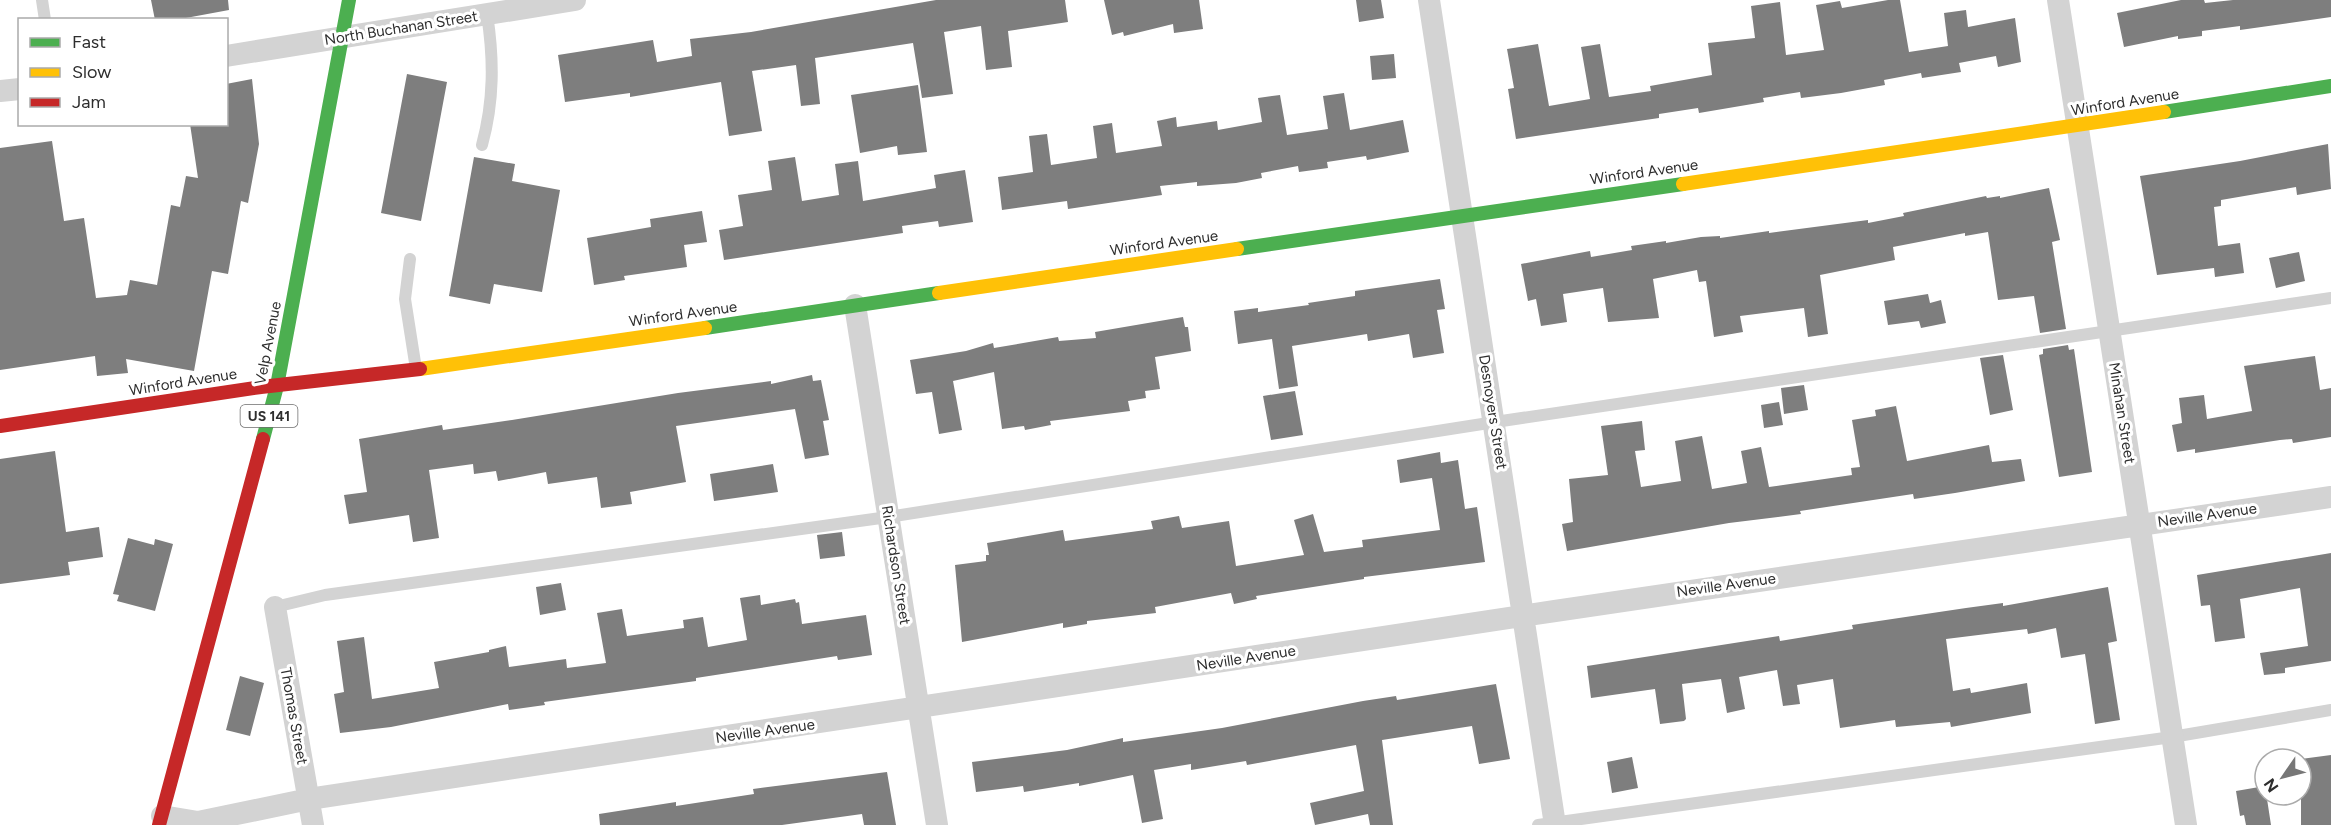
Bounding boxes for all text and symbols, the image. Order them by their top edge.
street label: North Buchanan Street [323,7,479,49]
legend [18,18,228,126]
text: Fast [72,31,106,53]
text: Slow [72,61,111,83]
street label: Winford Avenue [2070,85,2180,119]
text: Jam [72,91,106,113]
street label: Winford Avenue [1589,156,1699,188]
street label: Winford Avenue [1109,227,1219,259]
street label: Winford Avenue [628,298,738,330]
street label: Velp Avenue [251,300,285,386]
street label: Desnoyers Street [1475,353,1511,471]
street label: Minahan Street [2105,361,2139,465]
street label: Winford Avenue [128,365,238,399]
road number: US 141 [240,405,298,427]
street label: Neville Avenue [2156,499,2258,531]
street label: Richardson Street [878,504,914,626]
street label: Neville Avenue [1675,569,1777,601]
street label: Neville Avenue [1195,641,1297,675]
street label: Thomas Street [277,666,311,766]
street label: Neville Avenue [714,715,816,747]
north arrow [2253,747,2313,807]
text: N [2260,775,2282,796]

